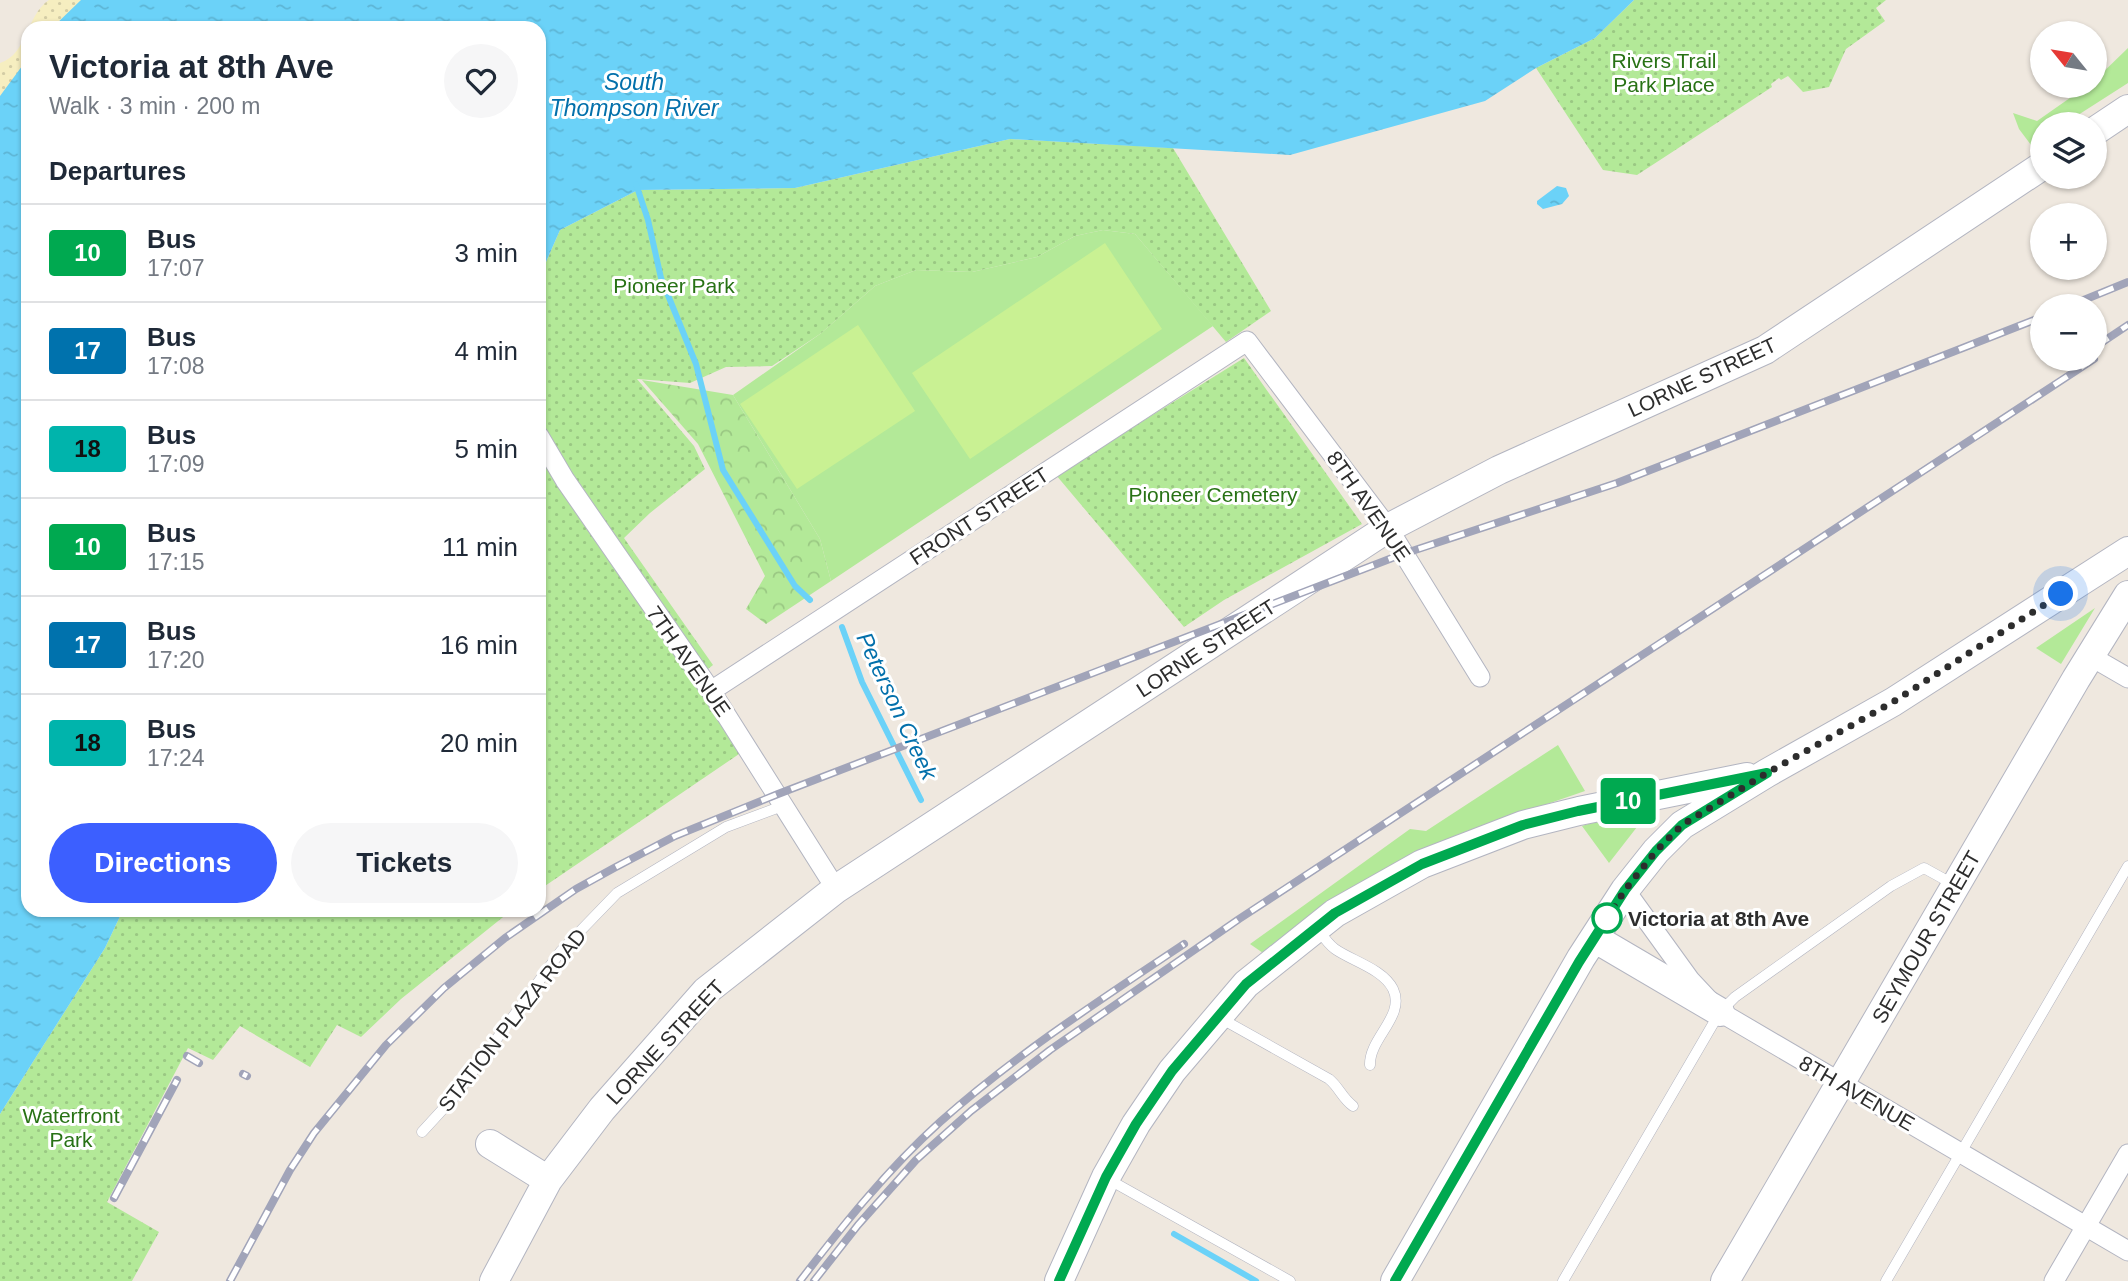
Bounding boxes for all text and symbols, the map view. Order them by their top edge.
north arrow [2030,21,2107,98]
map controls [2030,21,2107,371]
button: heart [444,44,518,118]
text: Victoria at 8th Ave [49,48,334,85]
park label: Rivers Trail Park Place [1611,49,1717,96]
water label: South Thompson River [550,69,720,121]
text: Walk · 3 min · 200 m [49,93,260,119]
button: layers [2030,112,2107,189]
text: Departures [49,156,186,186]
button: + [2030,203,2107,280]
text: Bus [147,224,196,254]
text: 3 min [454,238,518,268]
text: 10 [74,239,101,266]
text: 17:07 [147,255,205,281]
park label: Pioneer Park [613,274,735,297]
button: − [2030,294,2107,371]
text: Bus [147,322,196,352]
street label: LORNE STREET [1624,332,1780,421]
text: 4 min [454,336,518,366]
text: 17 [74,337,101,364]
text: 17:08 [147,353,205,379]
text: Bus [147,420,196,450]
text: 5 min [454,434,518,464]
text: 18 [74,435,101,462]
street label: 8TH AVENUE [1323,447,1415,565]
text: 17:09 [147,451,205,477]
street label: FRONT STREET [905,463,1053,569]
park label: Pioneer Cemetery [1128,483,1298,506]
text: Bus [147,518,196,548]
text: 11 min [442,532,518,562]
text: 10 [74,533,101,560]
text: 17:15 [147,549,205,575]
your location [2043,576,2078,611]
street label: LORNE STREET [1132,594,1280,701]
street label: 7TH AVENUE [643,602,735,720]
text: Bus [147,616,196,646]
water label: Peterson Creek [851,628,943,785]
text: 16 min [440,630,518,660]
text: 17 [74,631,101,658]
text: 17:20 [147,647,205,673]
text: Bus [147,714,196,744]
text: 20 min [440,728,518,758]
text: 18 [74,729,101,756]
text: 17:24 [147,745,205,771]
line badge: 10 [1596,778,1660,824]
text: 10 [1615,787,1641,814]
button: Directions [49,823,277,903]
button: Tickets [291,823,518,903]
street label: SEYMOUR STREET [1867,847,1985,1027]
marker: Victoria at 8th Ave [1592,903,1622,933]
place label: Victoria at 8th Ave [1628,907,1809,930]
street label: STATION PLAZA ROAD [433,924,591,1116]
street label: LORNE STREET [602,975,728,1109]
street label: 8TH AVENUE [1795,1051,1919,1135]
park label: Waterfront Park [22,1104,120,1151]

